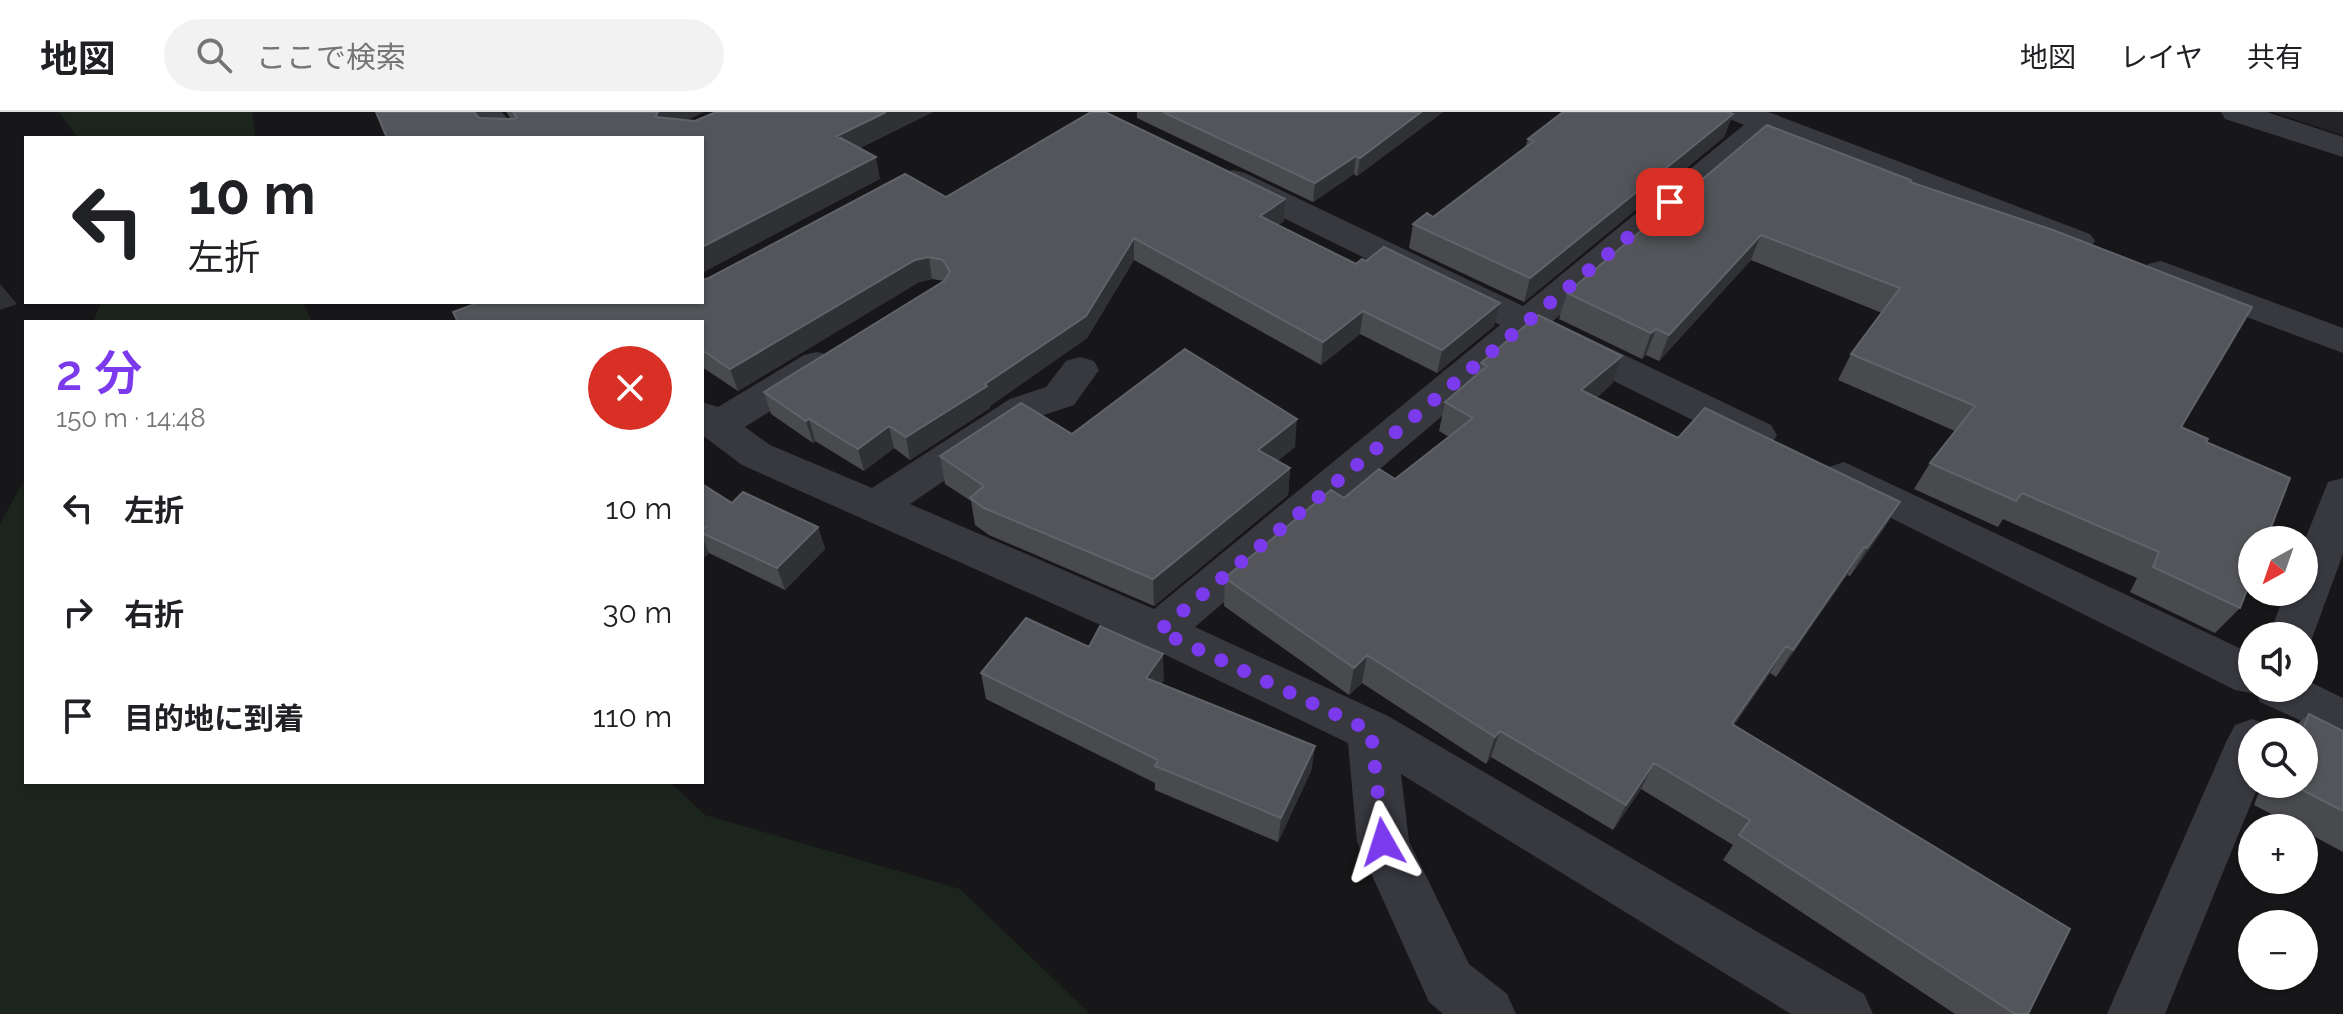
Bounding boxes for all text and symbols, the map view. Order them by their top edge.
search box [164,19,724,91]
icon: search [192,33,236,77]
text: 地図 [40,36,116,81]
text: ここで検索 [256,40,406,75]
text: 地図 [2020,41,2076,74]
text: レイヤ [2120,41,2203,74]
text: 共有 [2247,41,2303,74]
text: 10 m [188,161,316,227]
icon: left [56,168,160,272]
pin [1636,168,1704,236]
icon: arrive [1648,180,1692,224]
text: 左折 [188,236,260,278]
text: 2 分 [56,345,142,401]
button: close [588,346,672,430]
text: 150 m · 14:48 [56,403,206,433]
icon: left [56,486,100,530]
text: 10 m [606,491,672,526]
text: 左折 [124,493,184,528]
north arrow [2238,526,2318,606]
map controls [2238,526,2318,990]
icon: right [56,590,100,634]
text: 30 m [602,595,672,630]
text: 右折 [124,597,184,632]
button: sound [2238,622,2318,702]
icon: arrive [56,694,100,738]
text: 110 m [593,699,672,734]
text: 目的地に到着 [124,701,304,736]
button: search [2238,718,2318,798]
position arrow [1341,800,1425,884]
button: + [2238,814,2318,894]
button: − [2238,910,2318,990]

